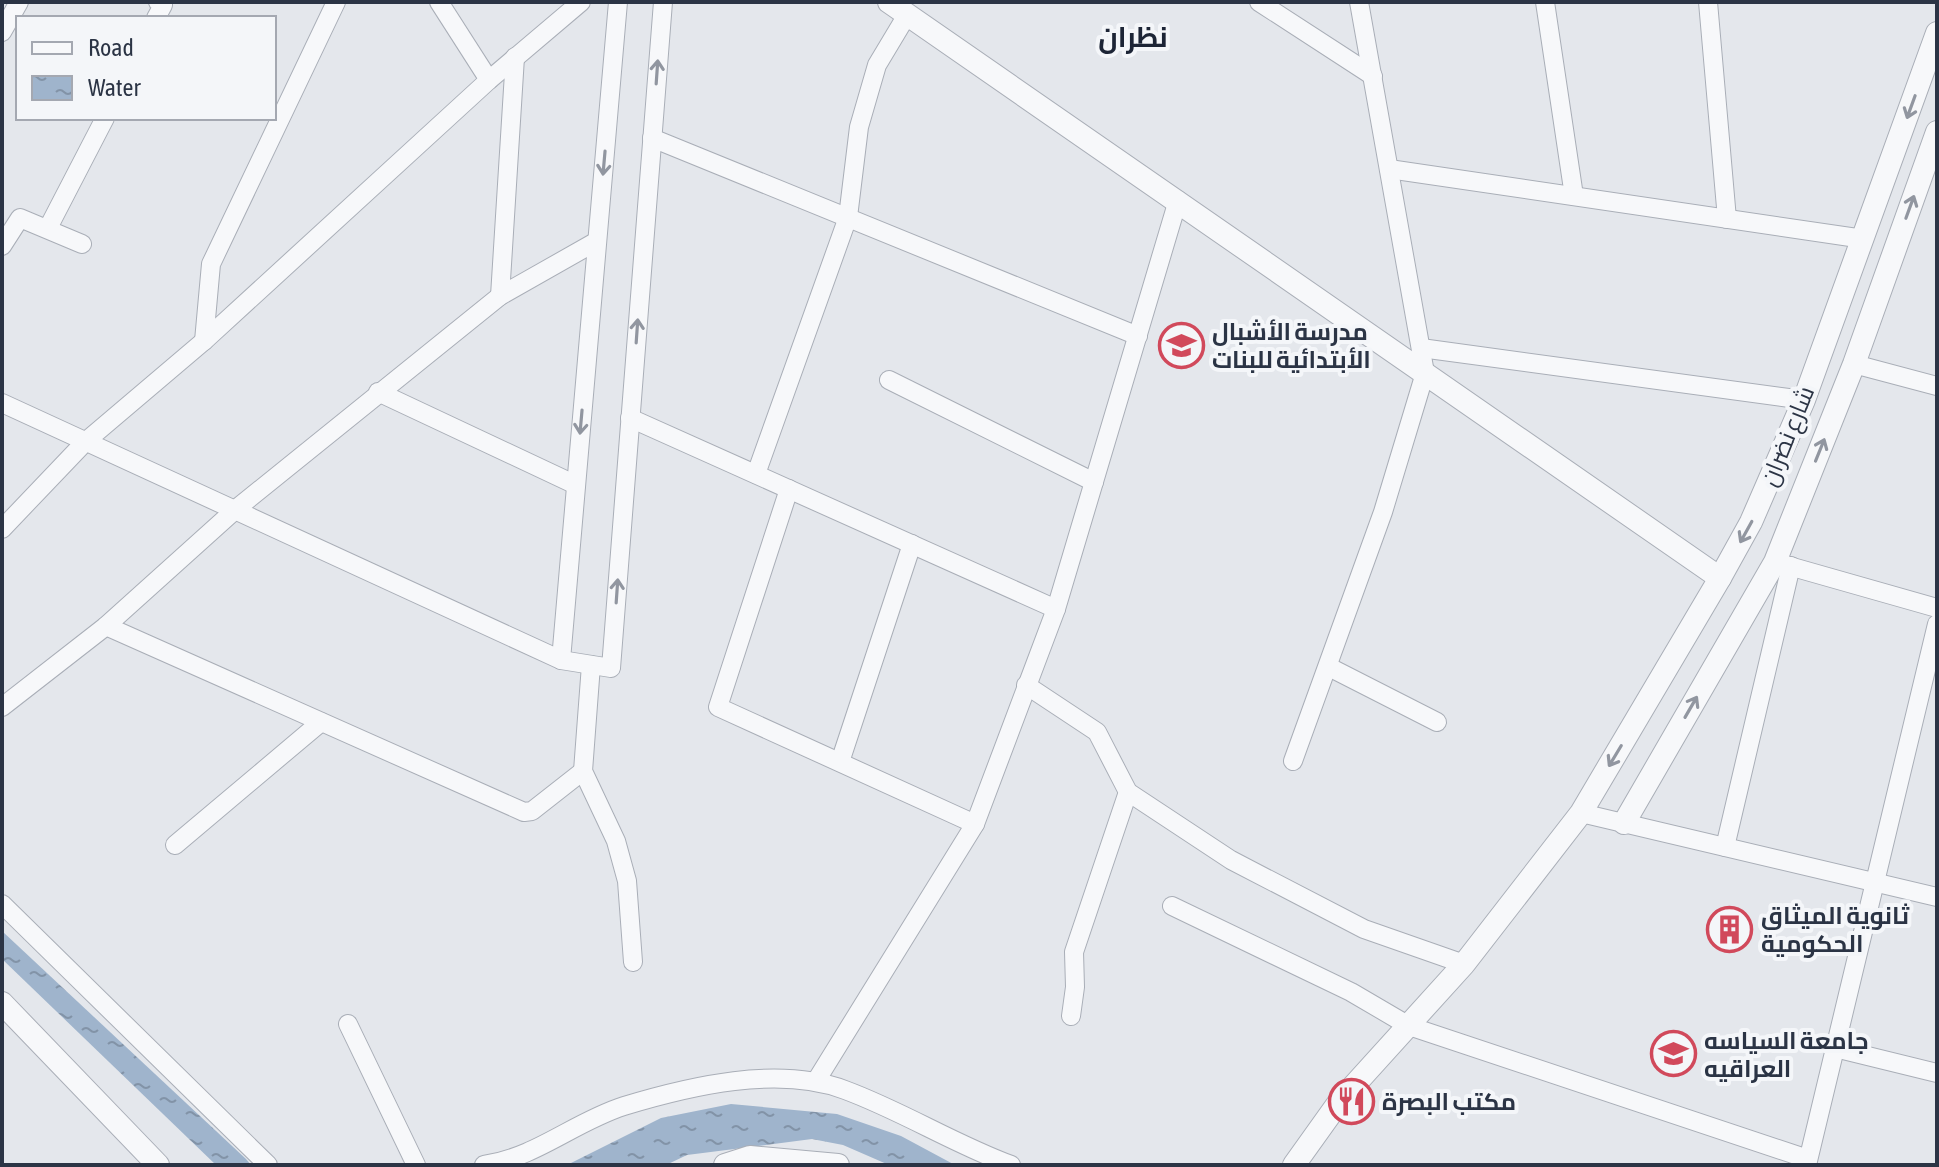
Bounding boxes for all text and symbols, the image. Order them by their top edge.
legend [16,16,276,120]
district label: نظران [1098,21,1168,54]
text: Road [88,34,134,61]
one-way arrow [650,59,665,86]
text: Water [88,74,141,101]
one-way arrow [1903,94,1917,119]
one-way arrow [596,149,611,176]
one-way arrow [1904,194,1919,219]
one-way arrow [630,318,645,345]
place label: مدرسة الأشبال الأبتدائية للبنات [1212,318,1371,373]
school or university icon: مدرسة الأشبال الأبتدائية للبنات [1157,321,1205,369]
street label: شارع نضران [1755,382,1822,491]
one-way arrow [574,408,589,435]
one-way arrow [1814,438,1828,463]
one-way arrow [1738,519,1753,543]
one-way arrow [610,578,625,605]
one-way arrow [1683,696,1699,719]
one-way arrow [1607,744,1623,767]
place label: ثانوية الميثاق الحكومية [1761,902,1910,958]
building icon: ثانوية الميثاق الحكومية [1706,905,1754,953]
place label: جامعة السياسه العراقيه [1704,1027,1869,1083]
school or university icon: جامعة السياسه العراقيه [1649,1030,1697,1078]
restaurant icon: مكتب البصرة [1327,1077,1375,1125]
place label: مكتب البصرة [1382,1088,1516,1116]

